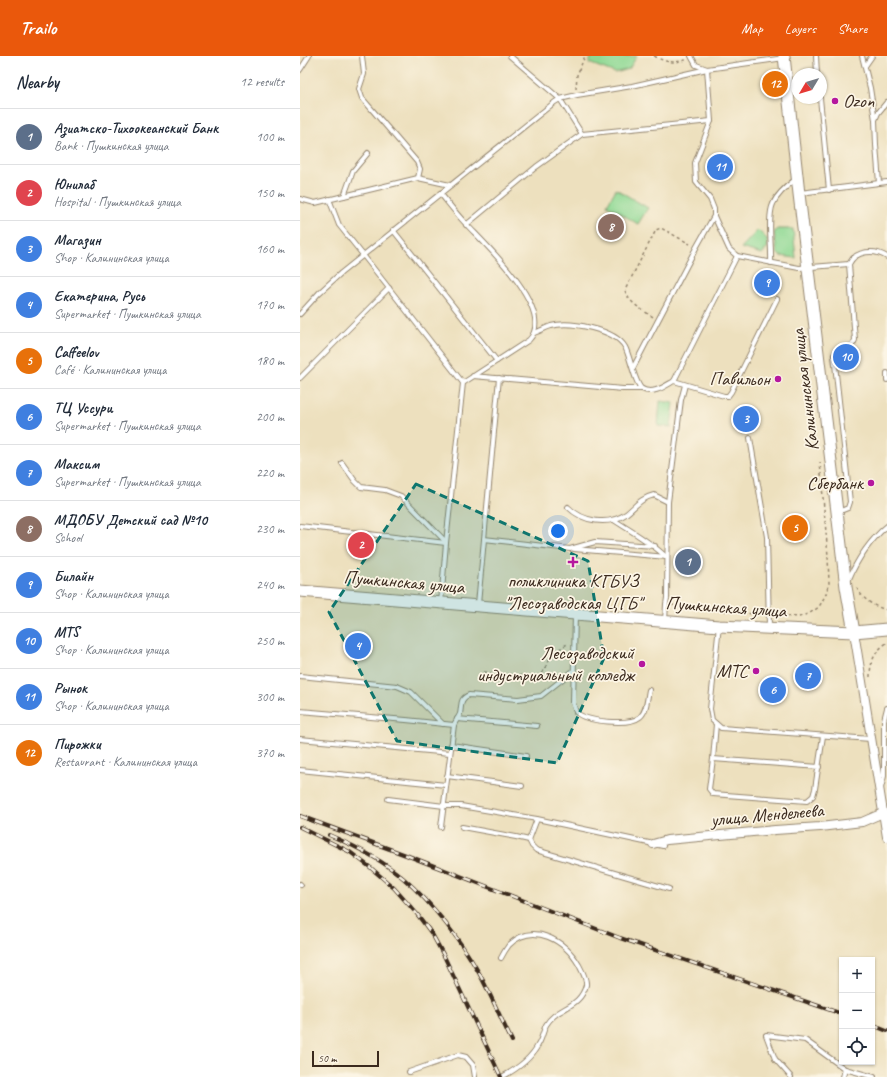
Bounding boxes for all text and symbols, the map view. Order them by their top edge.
text: Trailo [20,16,56,40]
text: Map [741,20,763,37]
text: Layers [785,20,816,37]
text: Share [838,20,867,37]
north arrow [791,68,827,104]
pin: 12 [762,69,788,99]
text: Nearby [16,72,59,93]
text: 12 results [240,74,284,90]
place label: Ozon [843,89,875,113]
marker: Ozon [830,96,840,106]
text: Азиатско-Тихоокеанский Банк [54,119,218,138]
text: 1 [26,129,32,145]
text: 100 m [256,129,284,145]
text: Bank · Пушкинская улица [54,138,168,154]
pin: 11 [707,152,733,182]
text: Юнилаб [54,175,94,194]
text: 2 [26,185,32,201]
text: 150 m [256,185,284,201]
text: Hospital · Пушкинская улица [54,194,181,210]
pin: 8 [598,212,624,242]
text: Магазин [54,231,101,250]
text: 3 [26,241,32,257]
text: 160 m [256,241,284,257]
text: Shop · Калининская улица [54,250,169,266]
pin: 9 [754,268,780,298]
text: Екатерина, Русь [54,287,145,306]
text: 4 [26,297,32,313]
text: 170 m [256,297,284,313]
text: Supermarket · Пушкинская улица [54,306,201,322]
street label: Калининская улица [785,326,824,452]
pin: 10 [833,342,859,372]
text: Caffeelov [54,343,98,362]
text: 5 [26,353,32,369]
text: 180 m [256,353,284,369]
text: Café · Калининская улица [54,362,166,378]
place label: Павильон [709,367,771,391]
marker: Павильон [773,374,783,384]
text: ТЦ Уссури [54,399,113,418]
pin: 3 [733,404,759,434]
text: 6 [26,409,32,425]
text: 200 m [256,409,284,425]
text: Supermarket · Пушкинская улица [54,418,201,434]
text: Максим [54,455,99,474]
text: 7 [26,465,32,481]
text: 220 m [256,465,284,481]
place label: Сбербанк [807,471,865,495]
text: Supermarket · Пушкинская улица [54,474,201,490]
marker: Сбербанк [866,478,876,488]
text: МДОБУ Детский сад №10 [54,511,207,530]
pin: 5 [782,513,808,543]
text: 8 [26,521,32,537]
text: 230 m [256,521,284,537]
your location [548,521,568,541]
text: School [54,530,82,546]
pin: 2 [348,530,374,560]
pin: 1 [675,547,701,577]
marker: поликлиника КГБУЗ "Лесозаводская ЦГБ" [567,556,579,568]
street label: Пушкинская улица [343,565,467,599]
text: Билайн [54,567,93,586]
place label: поликлиника КГБУЗ "Лесозаводская ЦГБ" [505,569,645,615]
text: 9 [26,577,32,593]
text: 240 m [256,577,284,593]
text: Shop · Калининская улица [54,586,169,602]
street label: Пушкинская улица [665,591,789,623]
text: MTS [54,623,79,642]
pin: 4 [345,631,371,661]
text: 10 [23,633,35,649]
text: 250 m [256,633,284,649]
place label: Лесозаводский индустриальный колледж [477,641,636,687]
text: Shop · Калининская улица [54,642,169,658]
marker: Лесозаводский индустриальный колледж [637,659,647,669]
place label: МТС [716,659,751,683]
pin: 7 [795,661,821,691]
marker: МТС [751,666,761,676]
pin: 6 [760,675,786,705]
text: Рынок [54,679,87,698]
text: 11 [23,689,35,705]
text: 300 m [256,689,284,705]
text: Shop · Калининская улица [54,698,169,714]
text: Пирожки [54,735,101,754]
text: 12 [23,745,35,761]
text: 370 m [256,745,284,761]
text: Restaurant · Калининская улица [54,754,197,770]
street label: улица Менделеева [709,798,826,832]
map controls [839,957,875,1065]
button: + [839,957,875,993]
button: − [839,993,875,1029]
button: locate [839,1029,875,1065]
scale bar [312,1049,379,1068]
text: 50 m [318,1051,337,1065]

